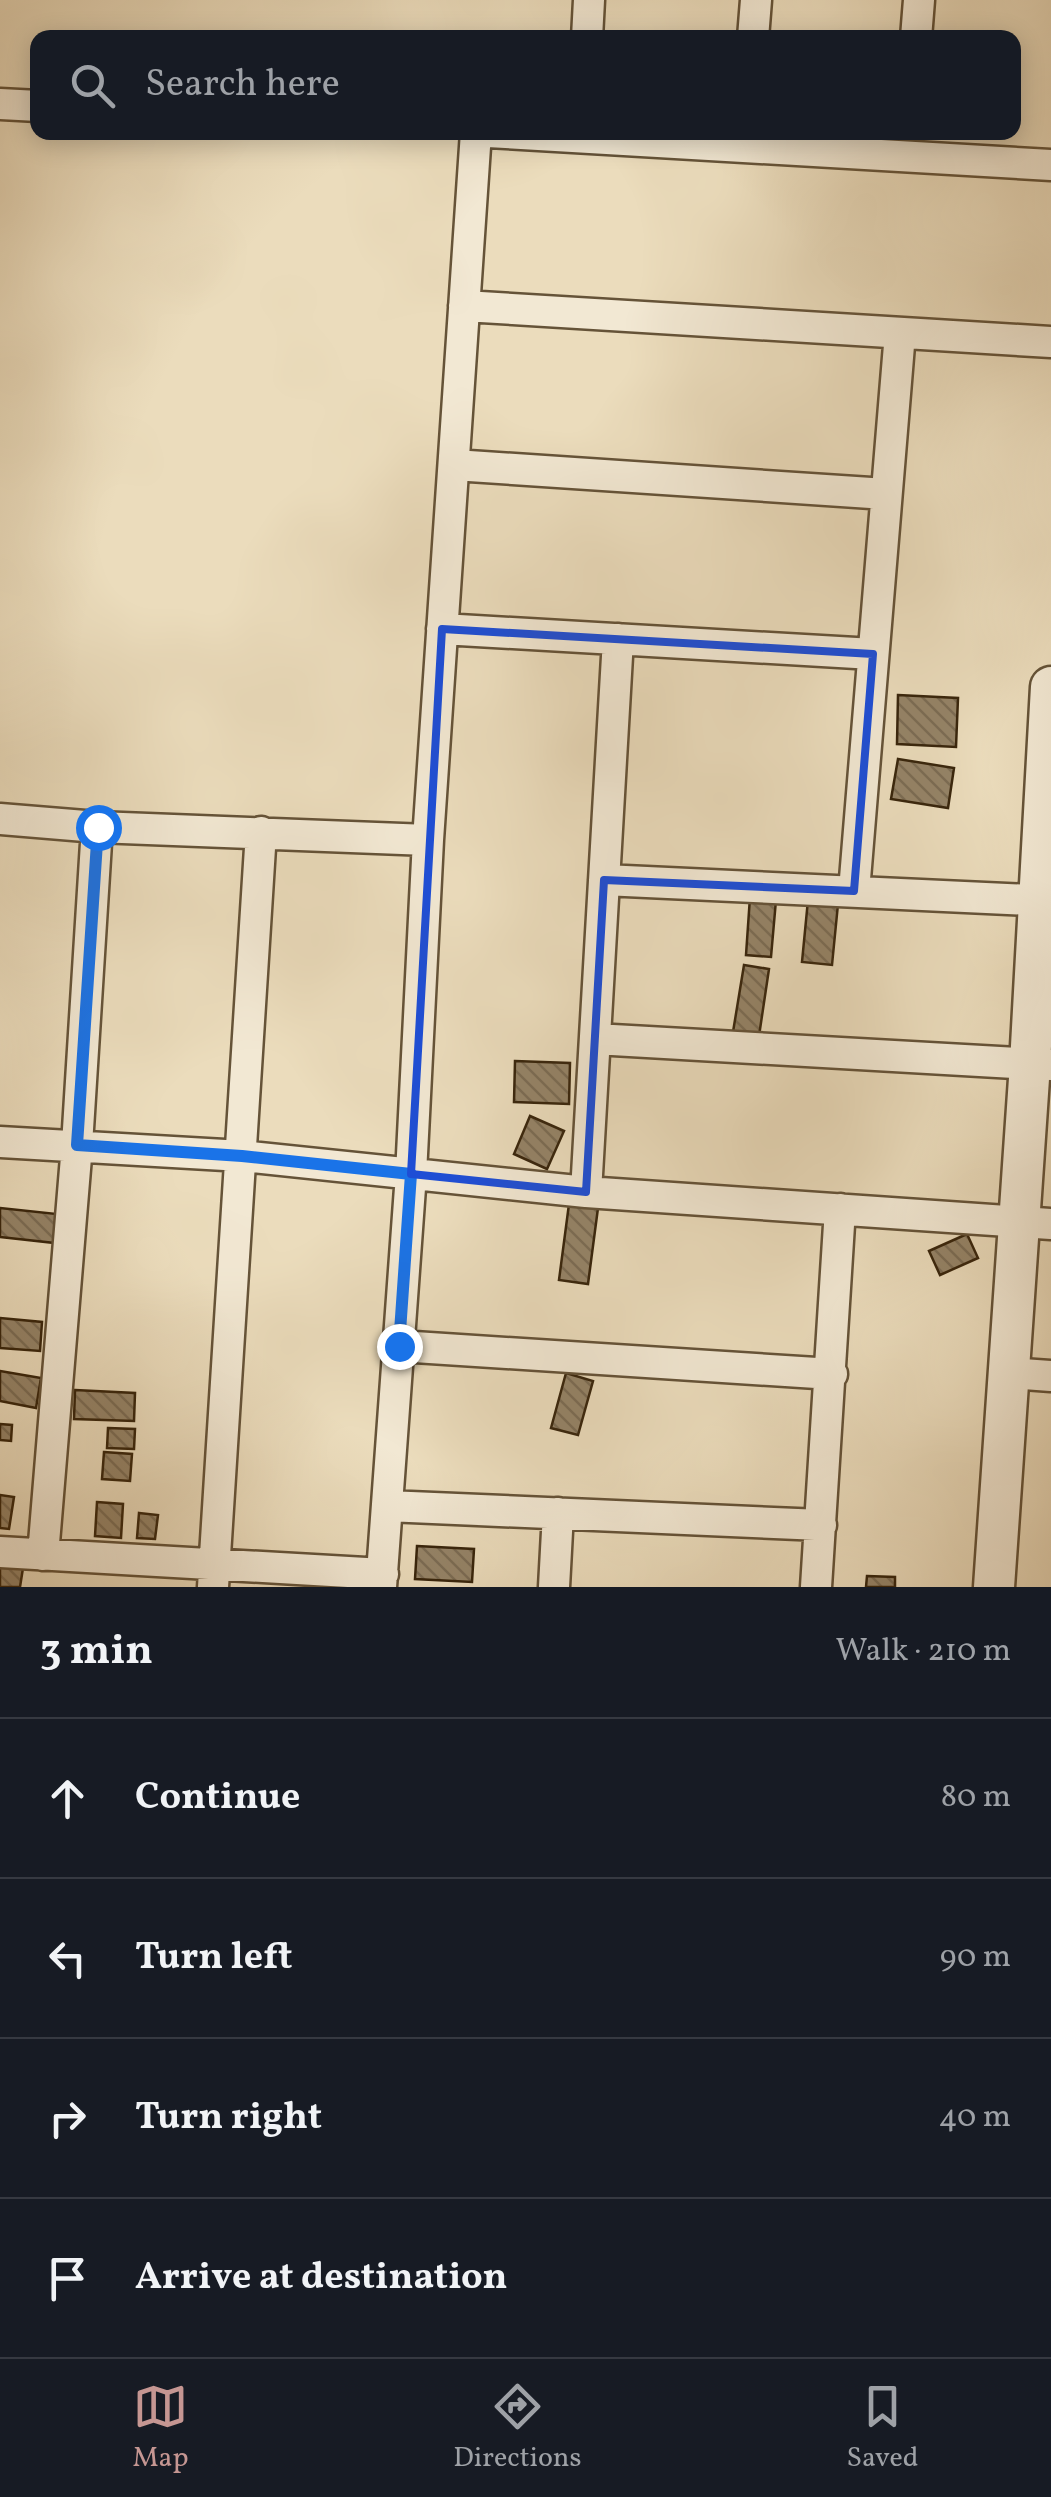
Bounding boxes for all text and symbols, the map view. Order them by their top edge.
search box [30,30,1021,140]
icon: search [65,58,120,113]
text: Search here [145,59,340,112]
route start [76,805,122,851]
route end [377,1324,423,1370]
text: 3 min [40,1623,153,1682]
text: Walk · 210 m [836,1630,1011,1674]
icon: ahead [40,1771,95,1826]
text: Continue [135,1772,300,1825]
text: 80 m [941,1776,1011,1820]
icon: left [40,1931,95,1986]
text: Turn left [135,1932,292,1985]
text: 90 m [940,1936,1011,1980]
icon: right [40,2091,95,2146]
text: Turn right [135,2092,322,2145]
text: 40 m [939,2096,1011,2140]
icon: arrive [40,2251,95,2306]
text: Arrive at destination [135,2252,508,2305]
tab: Map [132,2379,188,2478]
tab: Directions [453,2379,582,2478]
tab: Saved [846,2379,919,2478]

